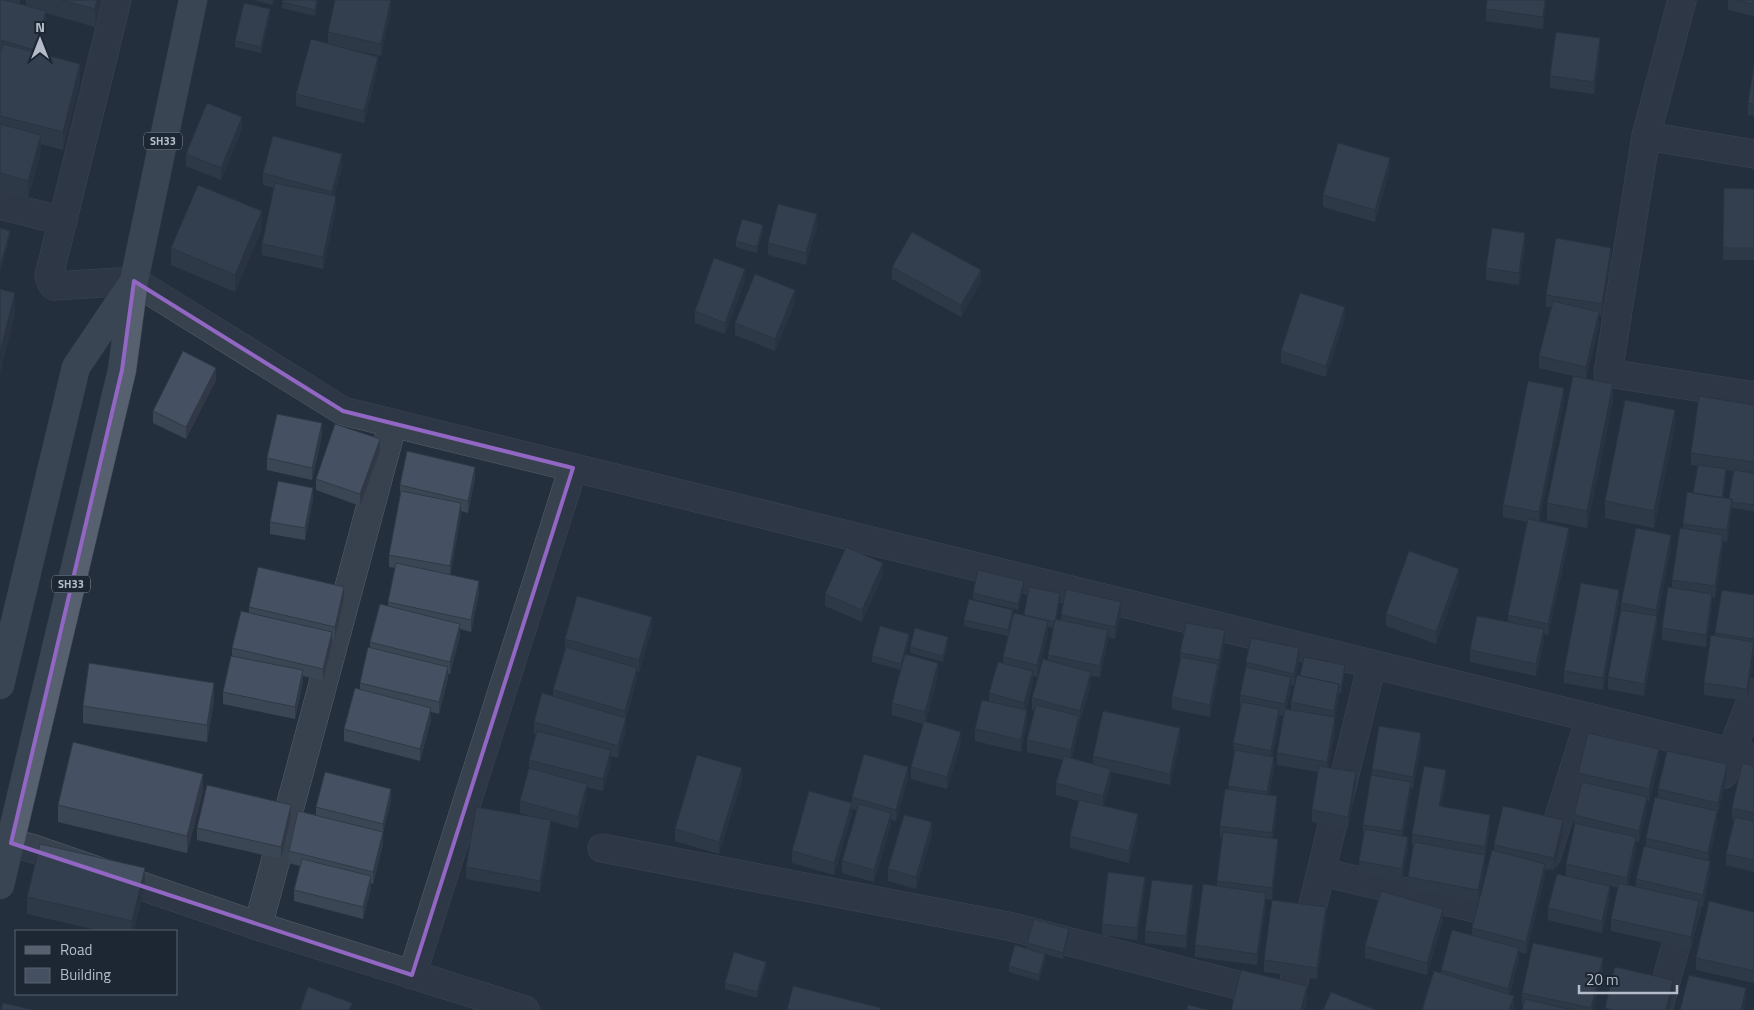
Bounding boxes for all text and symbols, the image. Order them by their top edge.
north arrow [15,15,65,65]
text: N [35,16,45,37]
road number: SH33 [144,132,182,150]
road number: SH33 [52,576,90,592]
legend [15,930,178,995]
text: Road [60,938,92,961]
scale bar [1579,962,1676,994]
text: Building [60,963,111,986]
text: 20 m [1586,968,1619,991]

